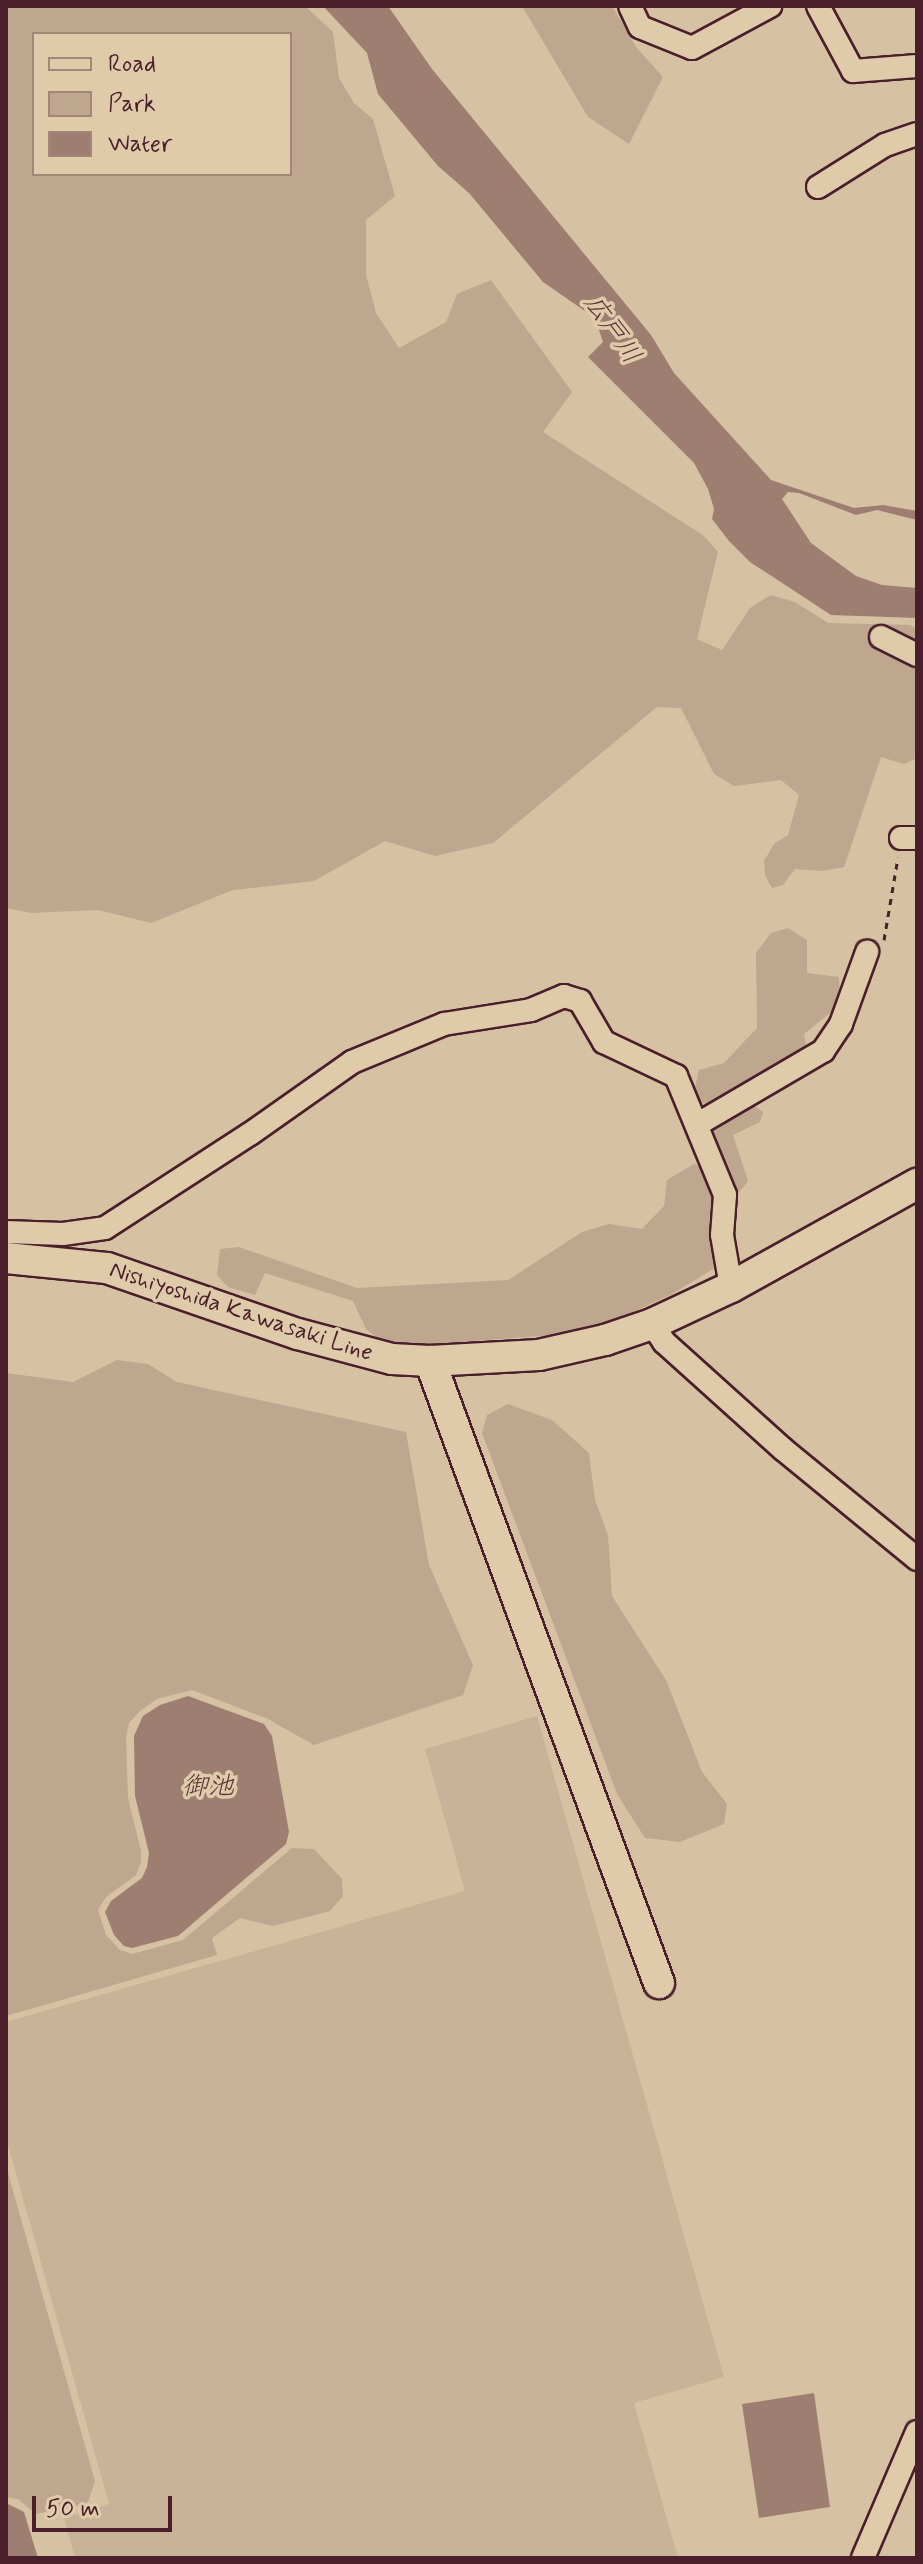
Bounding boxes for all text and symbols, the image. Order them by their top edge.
legend [32,32,292,176]
text: Road [108,49,156,80]
text: Park [108,89,156,120]
text: Water [108,129,172,160]
water label: 広戸川 [576,289,646,371]
street label: Nishiyoshida Kawasaki Line [108,1256,374,1368]
water label: 御池 [182,1772,234,1804]
scale bar [36,2480,176,2530]
text: 50 m [46,2494,100,2525]

